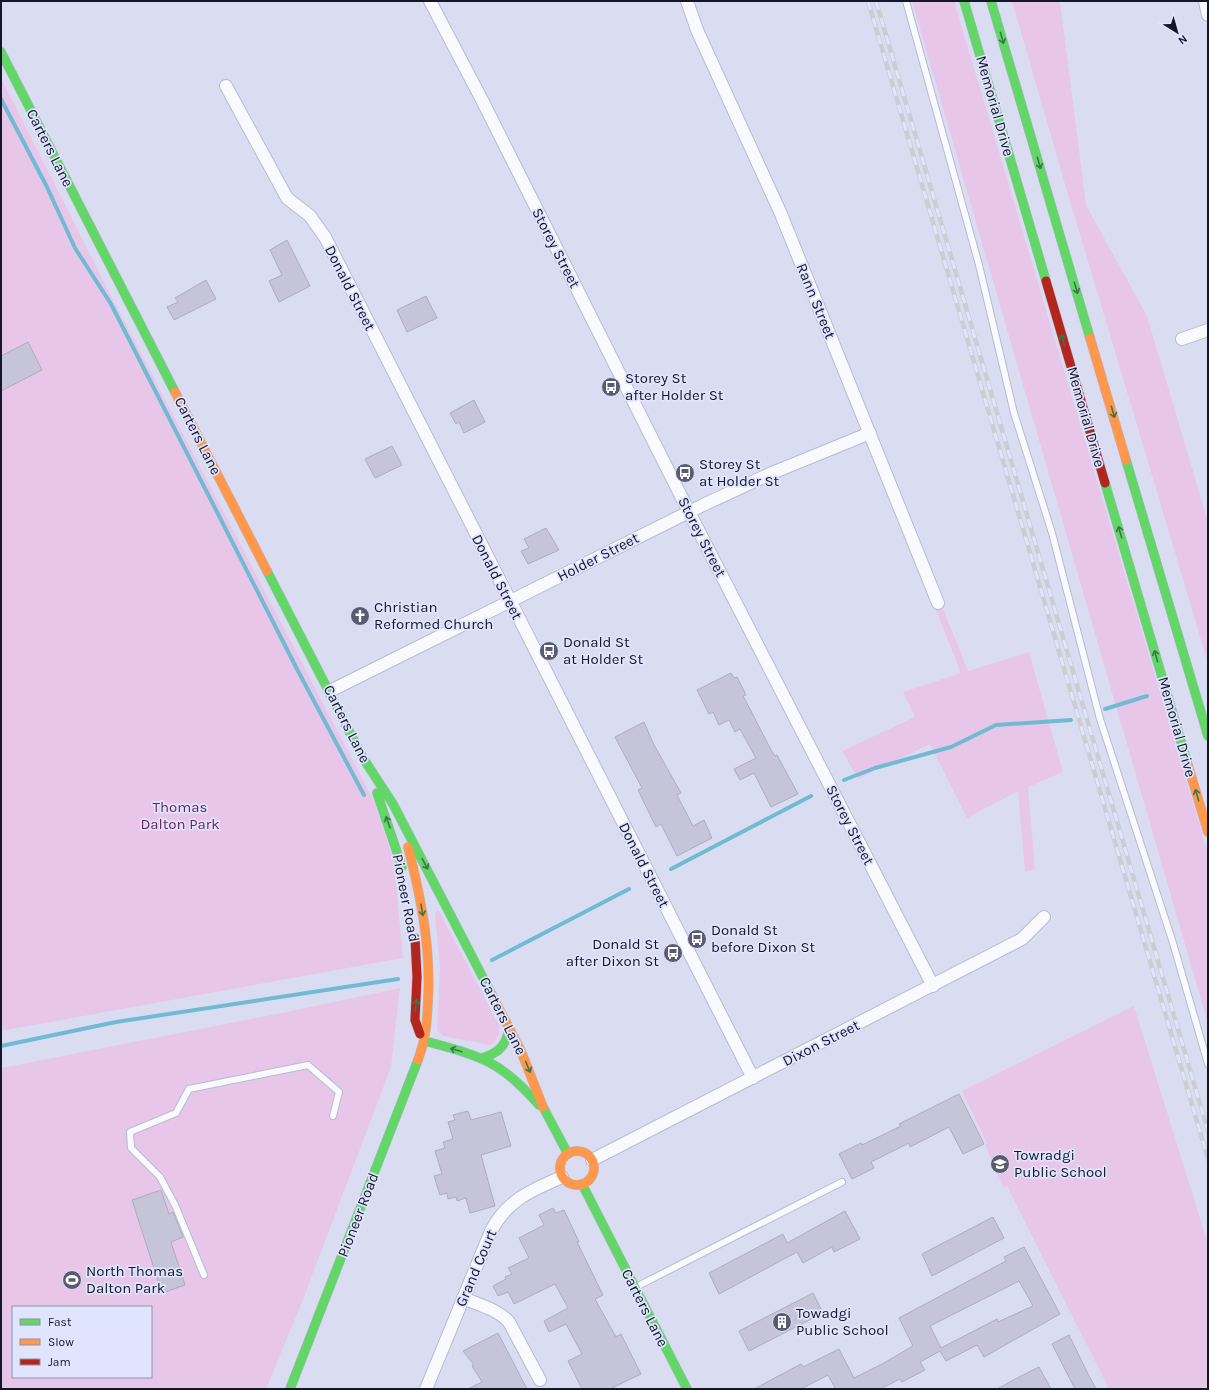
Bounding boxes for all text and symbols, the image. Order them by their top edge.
north arrow [1157,12,1197,52]
one-way arrow [999,32,1006,45]
text: N [1176,32,1190,47]
street label: Memorial Drive [972,54,1018,158]
street label: Carters Lane [23,106,77,190]
one-way arrow [1036,156,1043,169]
street label: Storey Street [528,205,584,291]
street label: Donald Street [321,242,379,334]
street label: Rann Street [793,260,840,342]
one-way arrow [1073,281,1080,294]
one-way arrow [1059,334,1066,347]
street label: Memorial Drive [1063,365,1109,469]
place label: Storey St after Holder St [625,369,724,404]
bus stop icon: Storey St after Holder St [600,376,622,398]
street label: Carters Lane [171,394,225,478]
one-way arrow [1110,406,1117,419]
place label: Storey St at Holder St [699,455,780,490]
bus stop icon: Storey St at Holder St [674,462,696,484]
street label: Storey Street [674,494,730,580]
one-way arrow [1116,525,1123,538]
street label: Holder Street [554,529,642,585]
street label: Donald Street [468,531,526,623]
place label: Christian Reformed Church [374,598,493,633]
church icon: Christian Reformed Church [349,605,371,627]
place label: Donald St at Holder St [563,633,644,668]
bus stop icon: Donald St at Holder St [538,640,560,662]
one-way arrow [1152,650,1159,663]
street label: Memorial Drive [1154,675,1200,779]
street label: Carters Lane [320,682,374,766]
street label: Storey Street [822,782,878,868]
one-way arrow [1193,788,1200,801]
park label: Thomas Dalton Park [140,798,220,833]
one-way arrow [383,817,391,829]
street label: Donald Street [615,819,673,911]
street label: Pioneer Road [389,853,423,943]
one-way arrow [421,858,429,870]
one-way arrow [419,903,427,916]
place label: Donald St before Dixon St [711,921,816,956]
bus stop icon: Donald St before Dixon St [686,928,708,950]
place label: Donald St after Dixon St [566,935,659,970]
bus stop icon: Donald St after Dixon St [662,942,684,964]
street label: Carters Lane [476,974,530,1058]
one-way arrow [412,999,419,1012]
street label: Dixon Street [779,1016,863,1070]
one-way arrow [449,1046,462,1053]
one-way arrow [525,1061,533,1073]
place label: Towradgi Public School [1014,1146,1107,1181]
school or university icon: Towradgi Public School [989,1153,1011,1175]
street label: Pioneer Road [334,1170,382,1260]
street label: Grand Court [452,1226,501,1309]
place label: North Thomas Dalton Park [86,1262,183,1297]
street label: Carters Lane [618,1266,672,1350]
sports icon: North Thomas Dalton Park [61,1269,83,1291]
place label: Towadgi Public School [796,1304,889,1339]
legend [12,1306,152,1378]
building icon: Towadgi Public School [771,1311,793,1333]
text: Fast [48,1315,72,1329]
text: Slow [48,1335,74,1349]
text: Jam [48,1355,71,1369]

